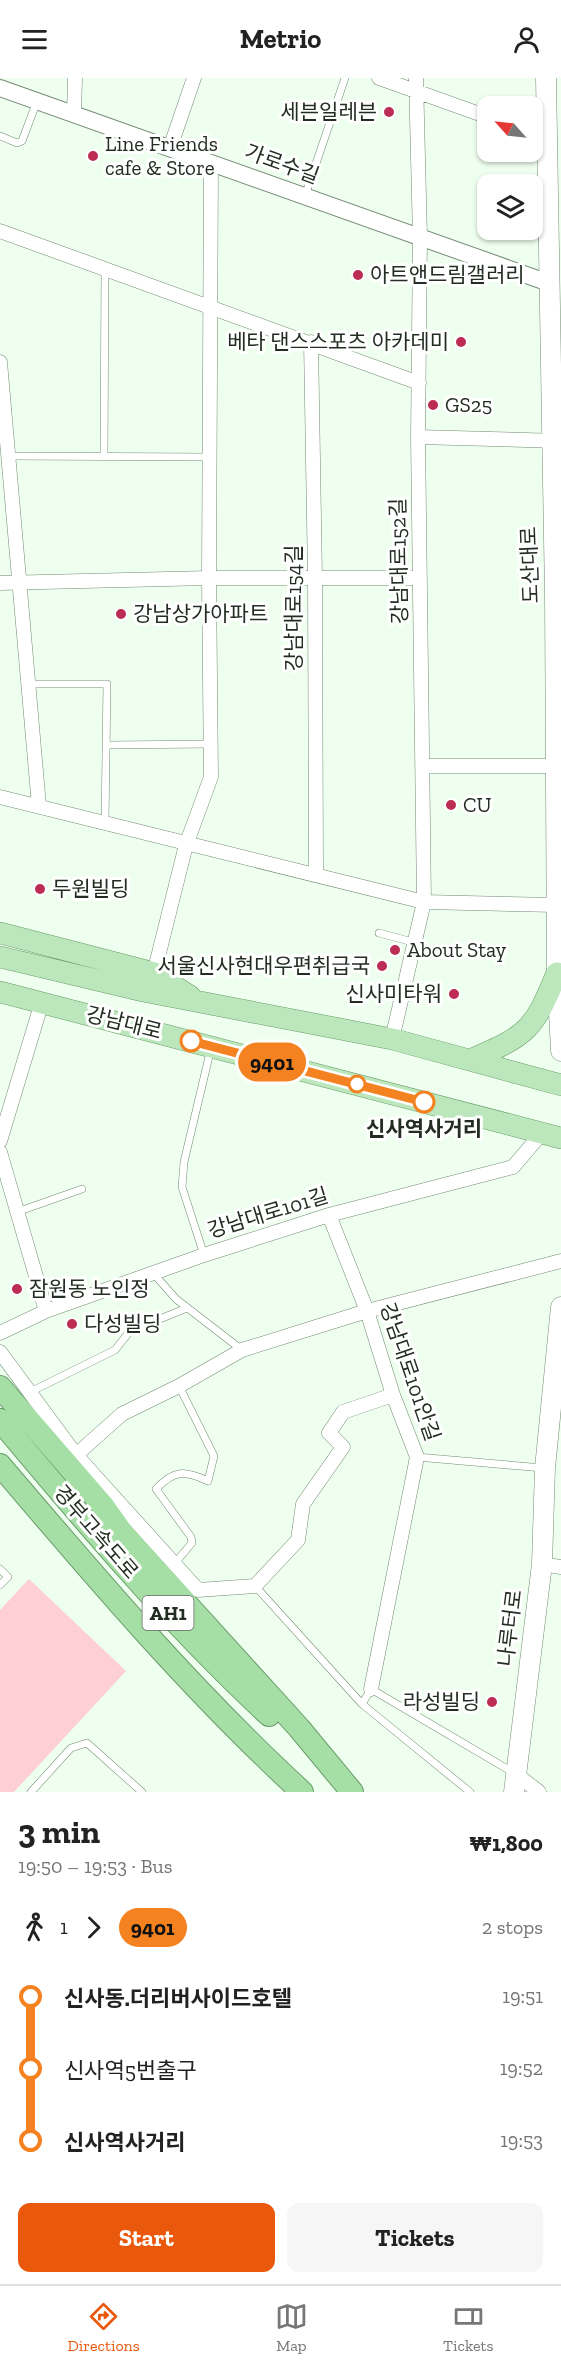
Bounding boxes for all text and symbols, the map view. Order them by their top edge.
icon: menu [18,23,51,56]
text: Metrio [240,23,321,55]
icon: person [510,23,543,56]
north arrow [477,96,543,162]
map controls [477,96,543,240]
place label: 세븐일레븐 [280,99,377,124]
marker: 세븐일레븐 [382,105,396,119]
place label: Line Friends cafe & Store [105,131,218,180]
street label: 가로수길 [242,139,323,188]
marker: Line Friends cafe & Store [86,149,100,163]
button: layers [477,174,543,240]
place label: 아트앤드림갤러리 [370,262,525,287]
marker: 아트앤드림갤러리 [351,268,365,282]
place label: 베타 댄스스포츠 아카데미 [227,329,449,354]
marker: 베타 댄스스포츠 아카데미 [454,335,468,349]
place label: GS25 [445,392,492,417]
marker: GS25 [426,398,440,412]
street label: 강남대로152길 [385,498,412,624]
street label: 도산대로 [516,526,543,604]
street label: 강남대로154길 [281,545,306,671]
place label: 강남상가아파트 [133,601,268,626]
marker: 강남상가아파트 [114,607,128,621]
place label: CU [463,792,492,817]
marker: CU [444,798,458,812]
place label: 두원빌딩 [52,876,129,901]
marker: 두원빌딩 [33,882,47,896]
place label: About Stay [407,937,507,962]
marker: About Stay [388,943,402,957]
place label: 서울신사현대우편취급국 [157,953,370,978]
marker: 서울신사현대우편취급국 [375,959,389,973]
place label: 신사미타워 [345,981,442,1006]
marker: 신사미타워 [447,987,461,1001]
street label: 강남대로 [84,1001,165,1044]
unlabelled marker [180,1030,202,1052]
line badge: 9401 [230,1042,314,1082]
text: 9401 [250,1050,294,1075]
unlabelled marker [348,1075,366,1093]
marker: 신사역사거리 [413,1091,435,1113]
place label: 신사역사거리 [366,1116,482,1141]
street label: 강남대로101길 [204,1182,331,1243]
place label: 잠원동 노인정 [29,1276,150,1301]
marker: 잠원동 노인정 [10,1282,24,1296]
street label: 강남대로101안길 [375,1300,446,1444]
place label: 다성빌딩 [84,1311,161,1336]
marker: 다성빌딩 [65,1317,79,1331]
street label: 경부고속도로 [49,1480,144,1584]
street label: 나루터로 [492,1588,527,1668]
road number: AH1 [142,1596,194,1630]
place label: 라성빌딩 [403,1689,480,1714]
marker: 라성빌딩 [485,1695,499,1709]
text: 3 min [18,1812,100,1851]
text: ₩1,800 [469,1830,543,1857]
text: 19:50 – 19:53 · Bus [18,1854,172,1878]
icon: walk [18,1911,51,1944]
icon: forward [77,1911,110,1944]
text: 1 [60,1915,68,1939]
text: 9401 [131,1915,175,1940]
text: 2 stops [482,1915,543,1939]
text: 19:51 [502,1984,543,2008]
text: 신사동.더리버사이드호텔 [64,1985,292,2012]
text: 19:52 [500,2056,543,2080]
text: 신사역5번출구 [64,2057,197,2084]
text: 19:53 [500,2128,543,2152]
text: 신사역사거리 [64,2129,185,2156]
button: Start [18,2203,275,2272]
button: Tickets [287,2203,543,2272]
tab: Directions [68,2300,140,2355]
tab: Map [275,2300,308,2355]
tab: Tickets [443,2300,493,2355]

